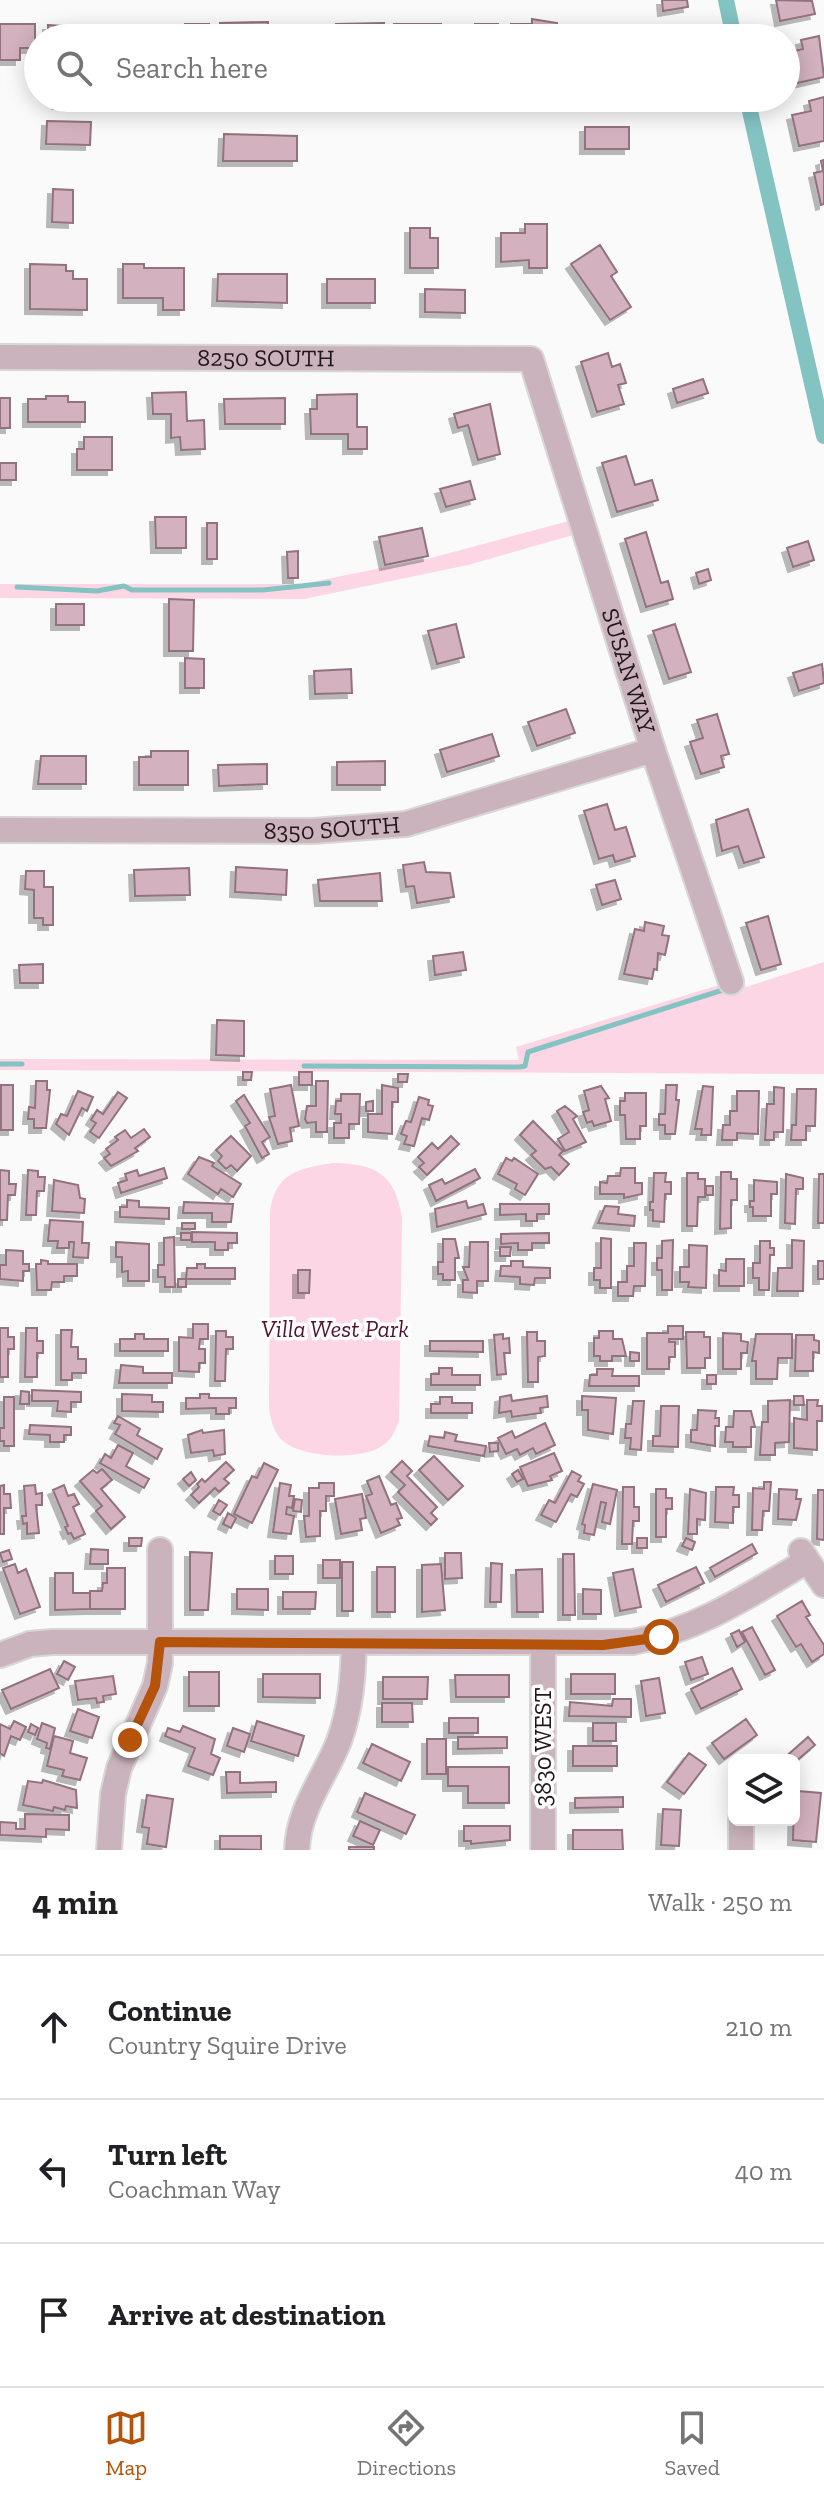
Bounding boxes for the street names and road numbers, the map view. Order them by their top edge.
street label: 8250 SOUTH [197,343,335,372]
street label: SUSAN WAY [596,605,662,738]
street label: 8350 SOUTH [264,809,401,845]
street label: 3830 WEST [528,1687,557,1807]

